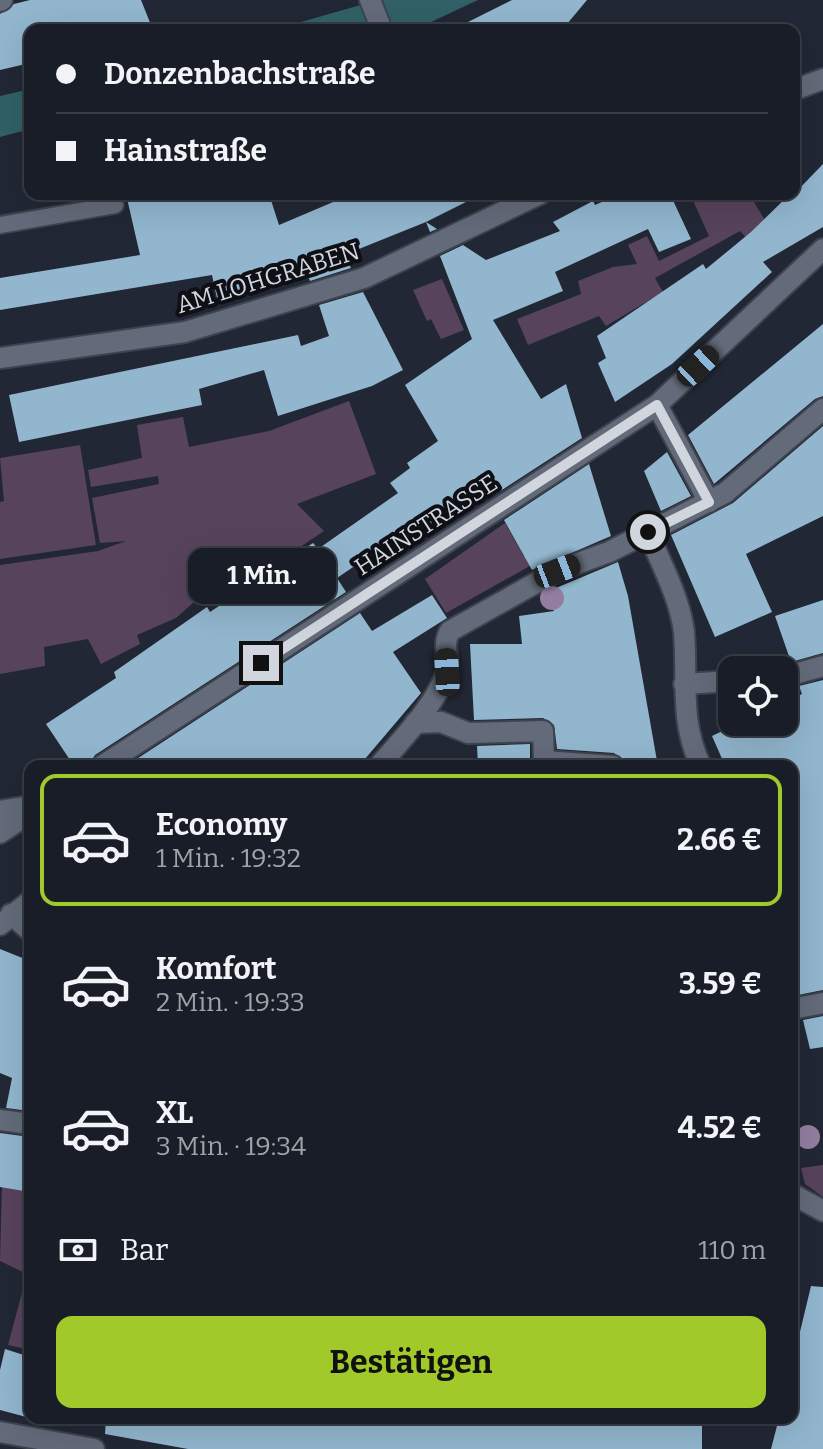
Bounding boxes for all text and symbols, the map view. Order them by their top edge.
text: Donzenbachstraße [104,56,376,92]
text: Hainstraße [104,133,267,169]
street label: AM LOHGRABEN [173,237,363,319]
car [672,341,724,391]
street label: HAINSTRASSE [350,469,502,581]
route start [630,514,666,550]
callout: 1 Min. [187,547,335,603]
car [530,551,584,591]
text: 1 Min. [227,560,297,591]
route end [243,645,279,681]
car [434,647,460,697]
map controls [718,656,798,736]
button: locate [718,656,798,736]
icon: car [60,804,132,876]
text: Economy [156,807,287,843]
text: 2.66 € [677,822,762,858]
text: 1 Min. · 19:32 [156,843,301,874]
icon: car [60,948,132,1020]
text: Komfort [156,951,277,987]
text: 3.59 € [679,966,762,1002]
text: 2 Min. · 19:33 [156,987,305,1018]
icon: car [60,1092,132,1164]
text: XL [156,1095,193,1131]
text: 4.52 € [678,1110,762,1146]
text: 3 Min. · 19:34 [156,1131,306,1162]
icon: cash [56,1228,100,1272]
text: Bar [120,1232,168,1268]
text: 110 m [698,1235,766,1266]
button: Bestätigen [56,1316,766,1408]

